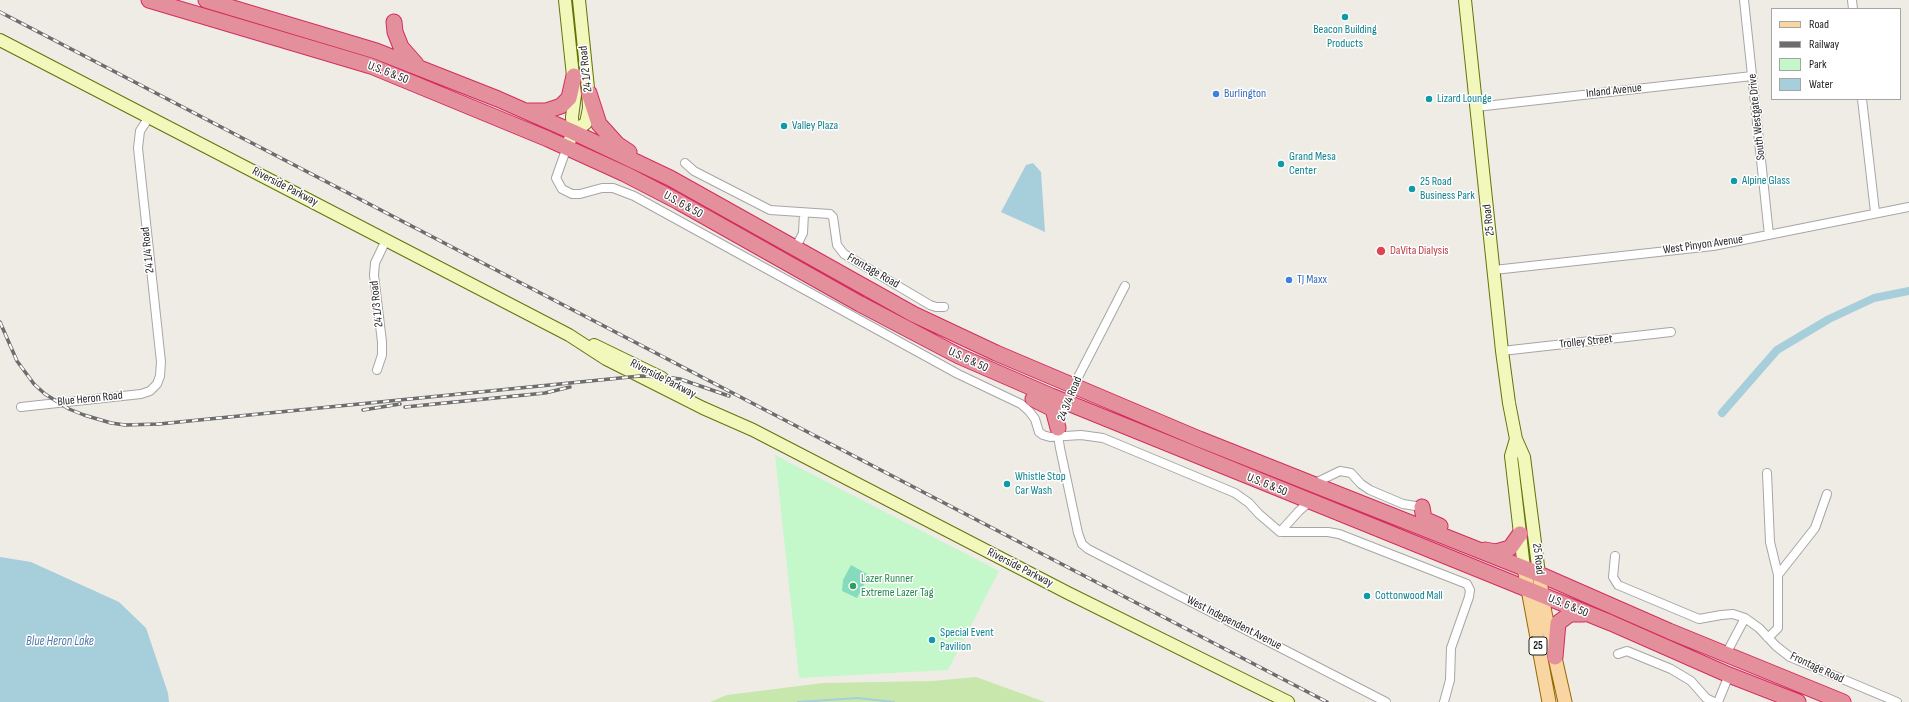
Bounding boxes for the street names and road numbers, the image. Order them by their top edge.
street label: 24 1/2 Road [576,45,596,93]
street label: U.S. 6 & 50 [366,59,410,87]
street label: South Westgate Drive [1745,73,1769,161]
street label: Inland Avenue [1586,81,1642,101]
street label: Riverside Parkway [250,164,320,210]
street label: U.S. 6 & 50 [661,188,705,222]
street label: 25 Road [1480,204,1498,236]
street label: 24 1/4 Road [138,226,158,274]
street label: West Pinyon Avenue [1662,232,1744,258]
street label: Frontage Road [844,250,902,292]
street label: 24 1/3 Road [367,280,387,328]
street label: Trolley Street [1559,332,1613,352]
street label: U.S. 6 & 50 [946,344,990,376]
street label: Riverside Parkway [628,356,698,402]
street label: 24 3/4 Road [1055,375,1085,423]
street label: Blue Heron Road [57,388,123,410]
street label: U.S. 6 & 50 [1245,470,1289,500]
street label: 25 Road [1529,542,1547,576]
street label: Riverside Parkway [985,545,1055,591]
street label: U.S. 6 & 50 [1546,591,1590,621]
street label: West Independent Avenue [1184,593,1284,653]
road number: 25 [1529,637,1547,655]
street label: Frontage Road [1788,649,1846,687]

